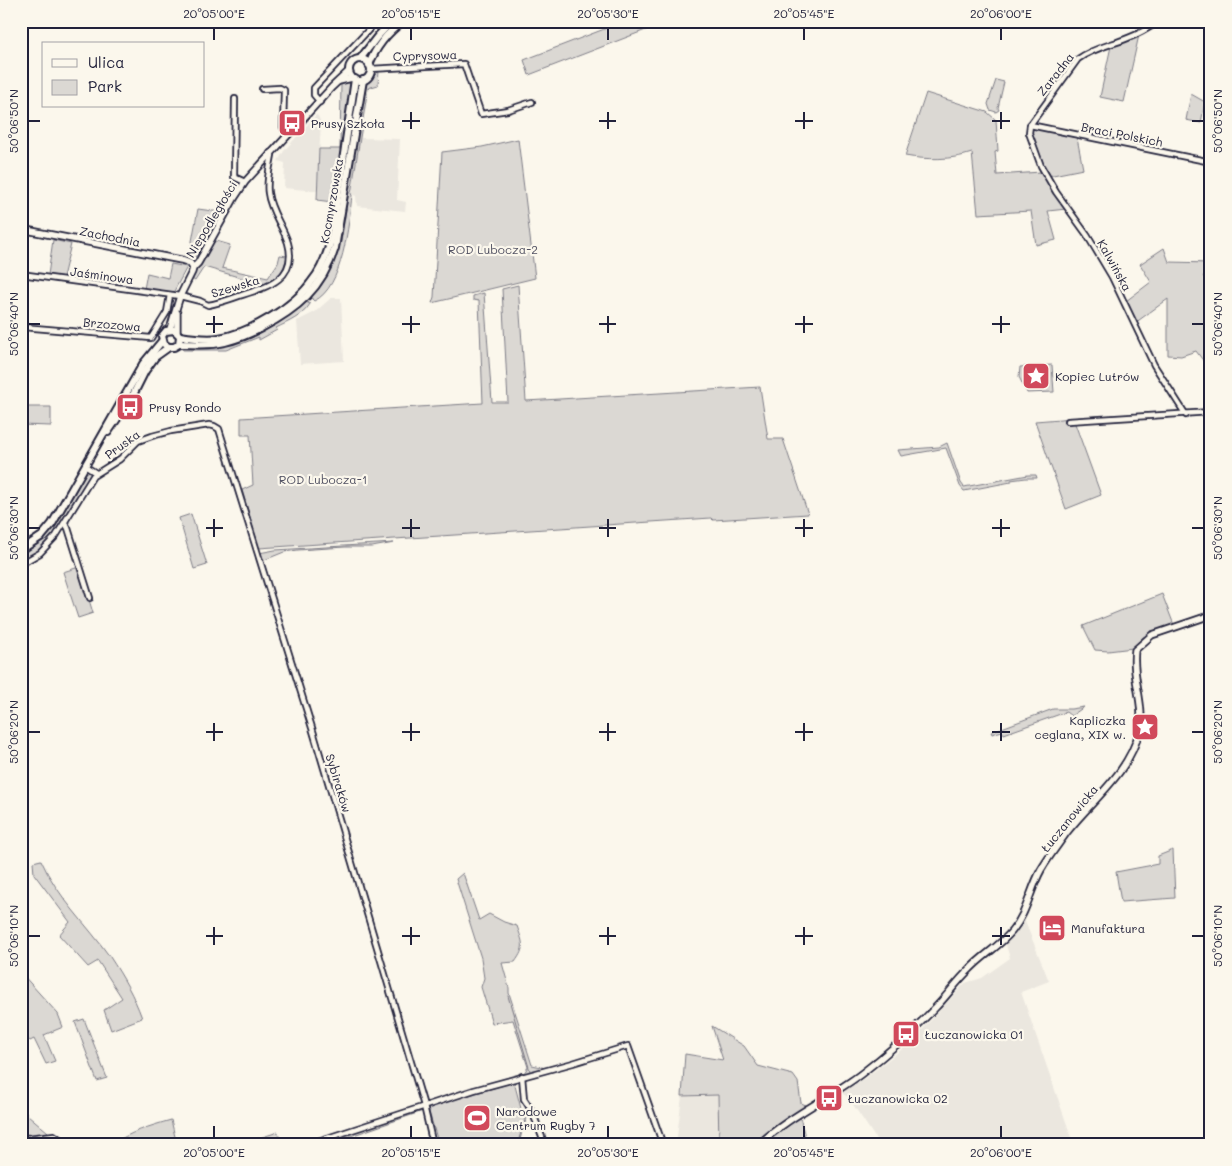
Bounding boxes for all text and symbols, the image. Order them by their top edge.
text: 20°05'00"E [183,5,245,21]
text: 20°05'15"E [381,5,441,21]
text: 20°05'30"E [577,5,639,21]
text: 20°05'45"E [774,5,835,21]
text: 20°06'00"E [970,5,1032,21]
legend [42,42,205,108]
street label: Cyprysowa [393,46,457,64]
street label: Zaradna [1033,49,1077,99]
text: Ulica [88,52,125,72]
text: Park [88,76,122,96]
text: 50°06'50"N [5,89,21,153]
text: 50°06'50"N [1209,89,1225,153]
bus stop icon: Prusy Szkoła [277,108,307,138]
place label: Prusy Szkoła [311,115,385,131]
street label: Braci Polskich [1080,118,1164,150]
street label: Kocmyrzowska [316,157,346,245]
street label: Niepodległości [182,178,240,260]
street label: Zachodnia [78,222,142,250]
street label: Kalwińska [1094,236,1136,294]
park label: ROD Lubocza-2 [448,241,538,257]
street label: Jaśminowa [69,263,135,287]
street label: Szewska [209,271,261,301]
text: 50°06'40"N [5,292,21,356]
text: 50°06'40"N [1209,292,1225,356]
street label: Brzozowa [82,314,142,334]
place icon: Kopiec Lutrów [1021,361,1051,391]
place label: Kopiec Lutrów [1055,368,1139,384]
bus stop icon: Prusy Rondo [115,392,145,422]
place label: Prusy Rondo [149,399,221,415]
street label: Pruska [101,426,143,462]
park label: ROD Lubocza-1 [279,471,367,487]
text: 50°06'30"N [5,496,21,560]
text: 50°06'30"N [1209,496,1225,560]
text: 50°06'20"N [5,700,21,764]
text: 50°06'20"N [1209,700,1225,764]
place label: Kapliczka ceglana, XIX w. [1035,712,1126,742]
place icon: Kapliczka ceglana, XIX w. [1130,712,1160,742]
street label: Sybiraków [322,752,356,814]
street label: Łuczanowicka [1037,781,1101,855]
text: 50°06'10"N [5,905,21,967]
text: 50°06'10"N [1209,905,1225,967]
hotel icon: Manufaktura [1037,913,1067,943]
place label: Manufaktura [1071,920,1145,936]
bus stop icon: Łuczanowicka 01 [891,1019,921,1049]
place label: Łuczanowicka 01 [925,1026,1023,1042]
bus stop icon: Łuczanowicka 02 [814,1083,844,1113]
place label: Łuczanowicka 02 [848,1090,948,1106]
sports icon: Narodowe Centrum Rugby 7 [462,1103,492,1133]
place label: Narodowe Centrum Rugby 7 [496,1103,596,1133]
text: 20°05'00"E [183,1144,245,1160]
text: 20°05'15"E [381,1144,441,1160]
text: 20°05'30"E [577,1144,639,1160]
text: 20°05'45"E [774,1144,835,1160]
text: 20°06'00"E [970,1144,1032,1160]

